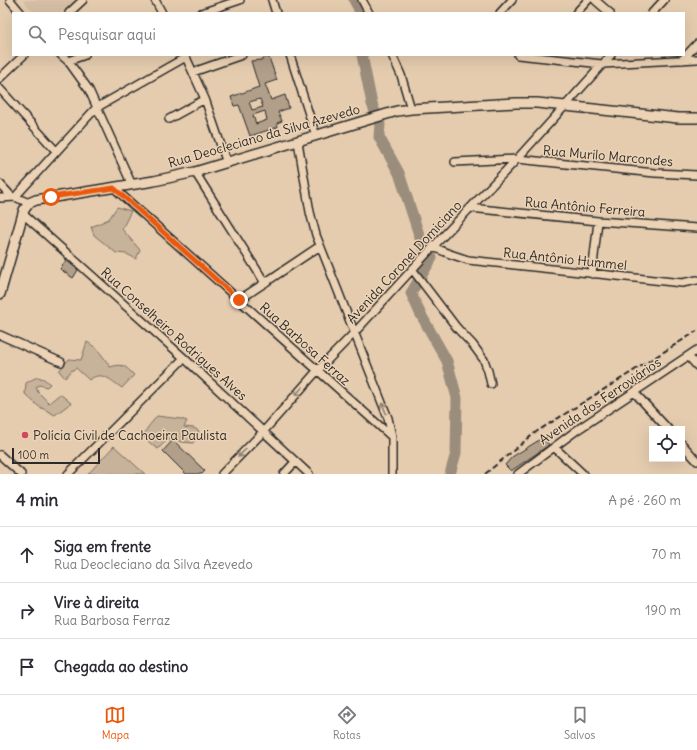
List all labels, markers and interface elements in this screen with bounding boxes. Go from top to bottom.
search box [12,12,685,56]
icon: search [26,23,48,45]
text: Pesquisar aqui [58,25,156,44]
street label: Rua Deocleciano da Silva Azevedo [166,100,362,172]
street label: Rua Murilo Marcondes [542,142,674,170]
route start [42,188,60,206]
street label: Rua Antônio Ferreira [524,193,646,221]
street label: Avenida Coronel Domiciano [343,197,465,327]
street label: Rua Antônio Hummel [502,244,628,274]
street label: Rua Conselheiro Rodrigues Alves [97,264,251,404]
route end [230,291,248,309]
street label: Rua Barbosa Ferraz [256,299,354,389]
street label: Avenida dos Ferroviários [536,354,664,448]
one-way arrow [295,385,304,396]
one-way arrow [380,403,388,415]
map controls [649,426,685,462]
button: locate [649,426,685,462]
place label: Polícia Civil de Cachoeira Paulista [33,427,227,444]
marker: Polícia Civil de Cachoeira Paulista [20,430,30,440]
scale bar [12,446,100,465]
text: 100 m [18,448,49,462]
one-way arrow [238,448,247,458]
text: 4 min [16,489,58,511]
text: A pé · 260 m [608,492,681,509]
text: Siga em frente [54,537,151,556]
icon: ahead [16,544,38,566]
text: 70 m [652,546,681,563]
text: Rua Deocleciano da Silva Azevedo [54,556,253,573]
text: Vire à direita [54,593,139,612]
icon: right [16,600,38,622]
text: 190 m [645,602,681,619]
text: Rua Barbosa Ferraz [54,612,170,629]
icon: arrive [16,656,38,678]
text: Chegada ao destino [54,657,188,676]
tab: Mapa [102,704,129,742]
tab: Rotas [333,704,361,742]
tab: Salvos [564,704,595,742]

